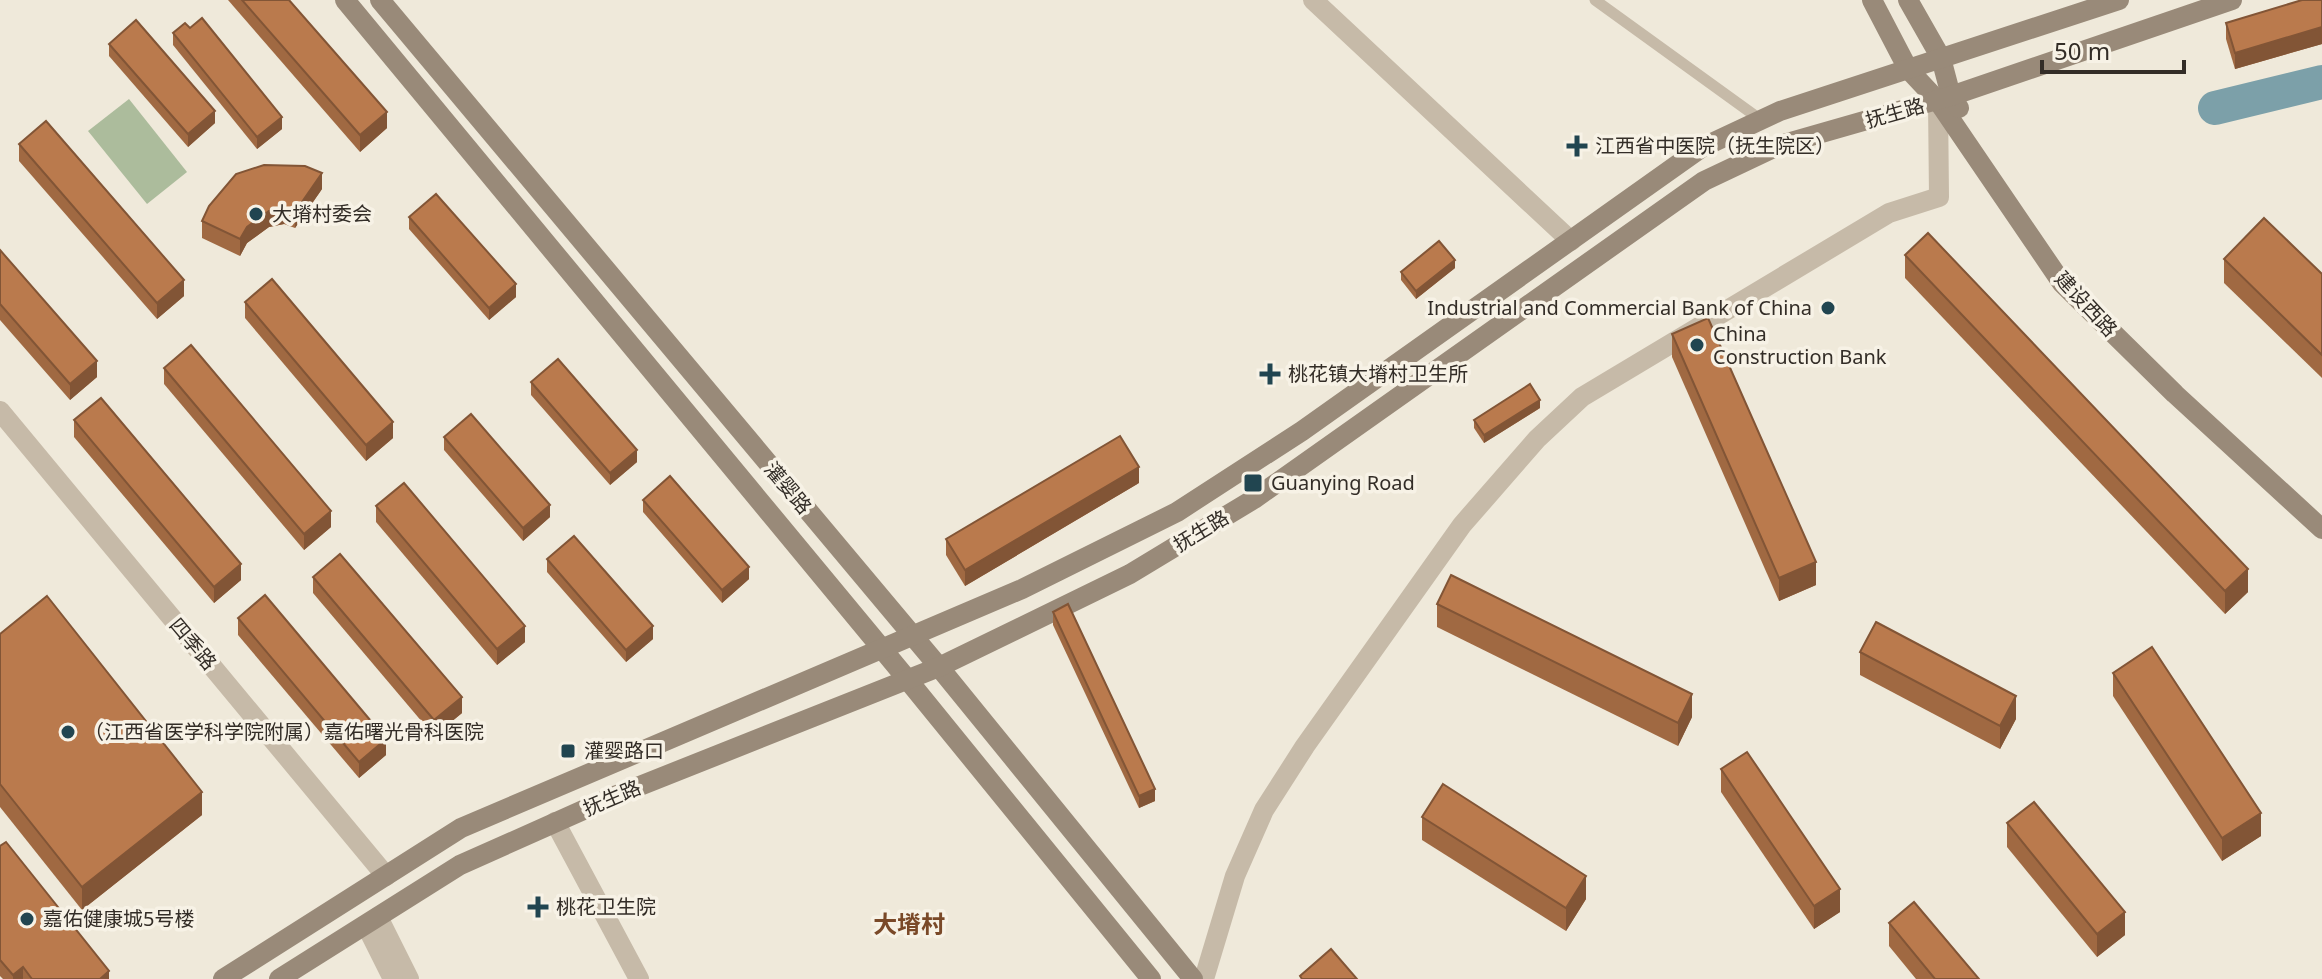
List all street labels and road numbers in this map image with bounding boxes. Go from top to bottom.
street label: 抚生路 [1862,91,1927,134]
street label: 建设西路 [2049,265,2124,342]
street label: 灌婴路 [759,456,818,519]
street label: 抚生路 [1168,504,1233,558]
street label: 四季路 [164,612,223,675]
street label: 抚生路 [579,773,645,822]

